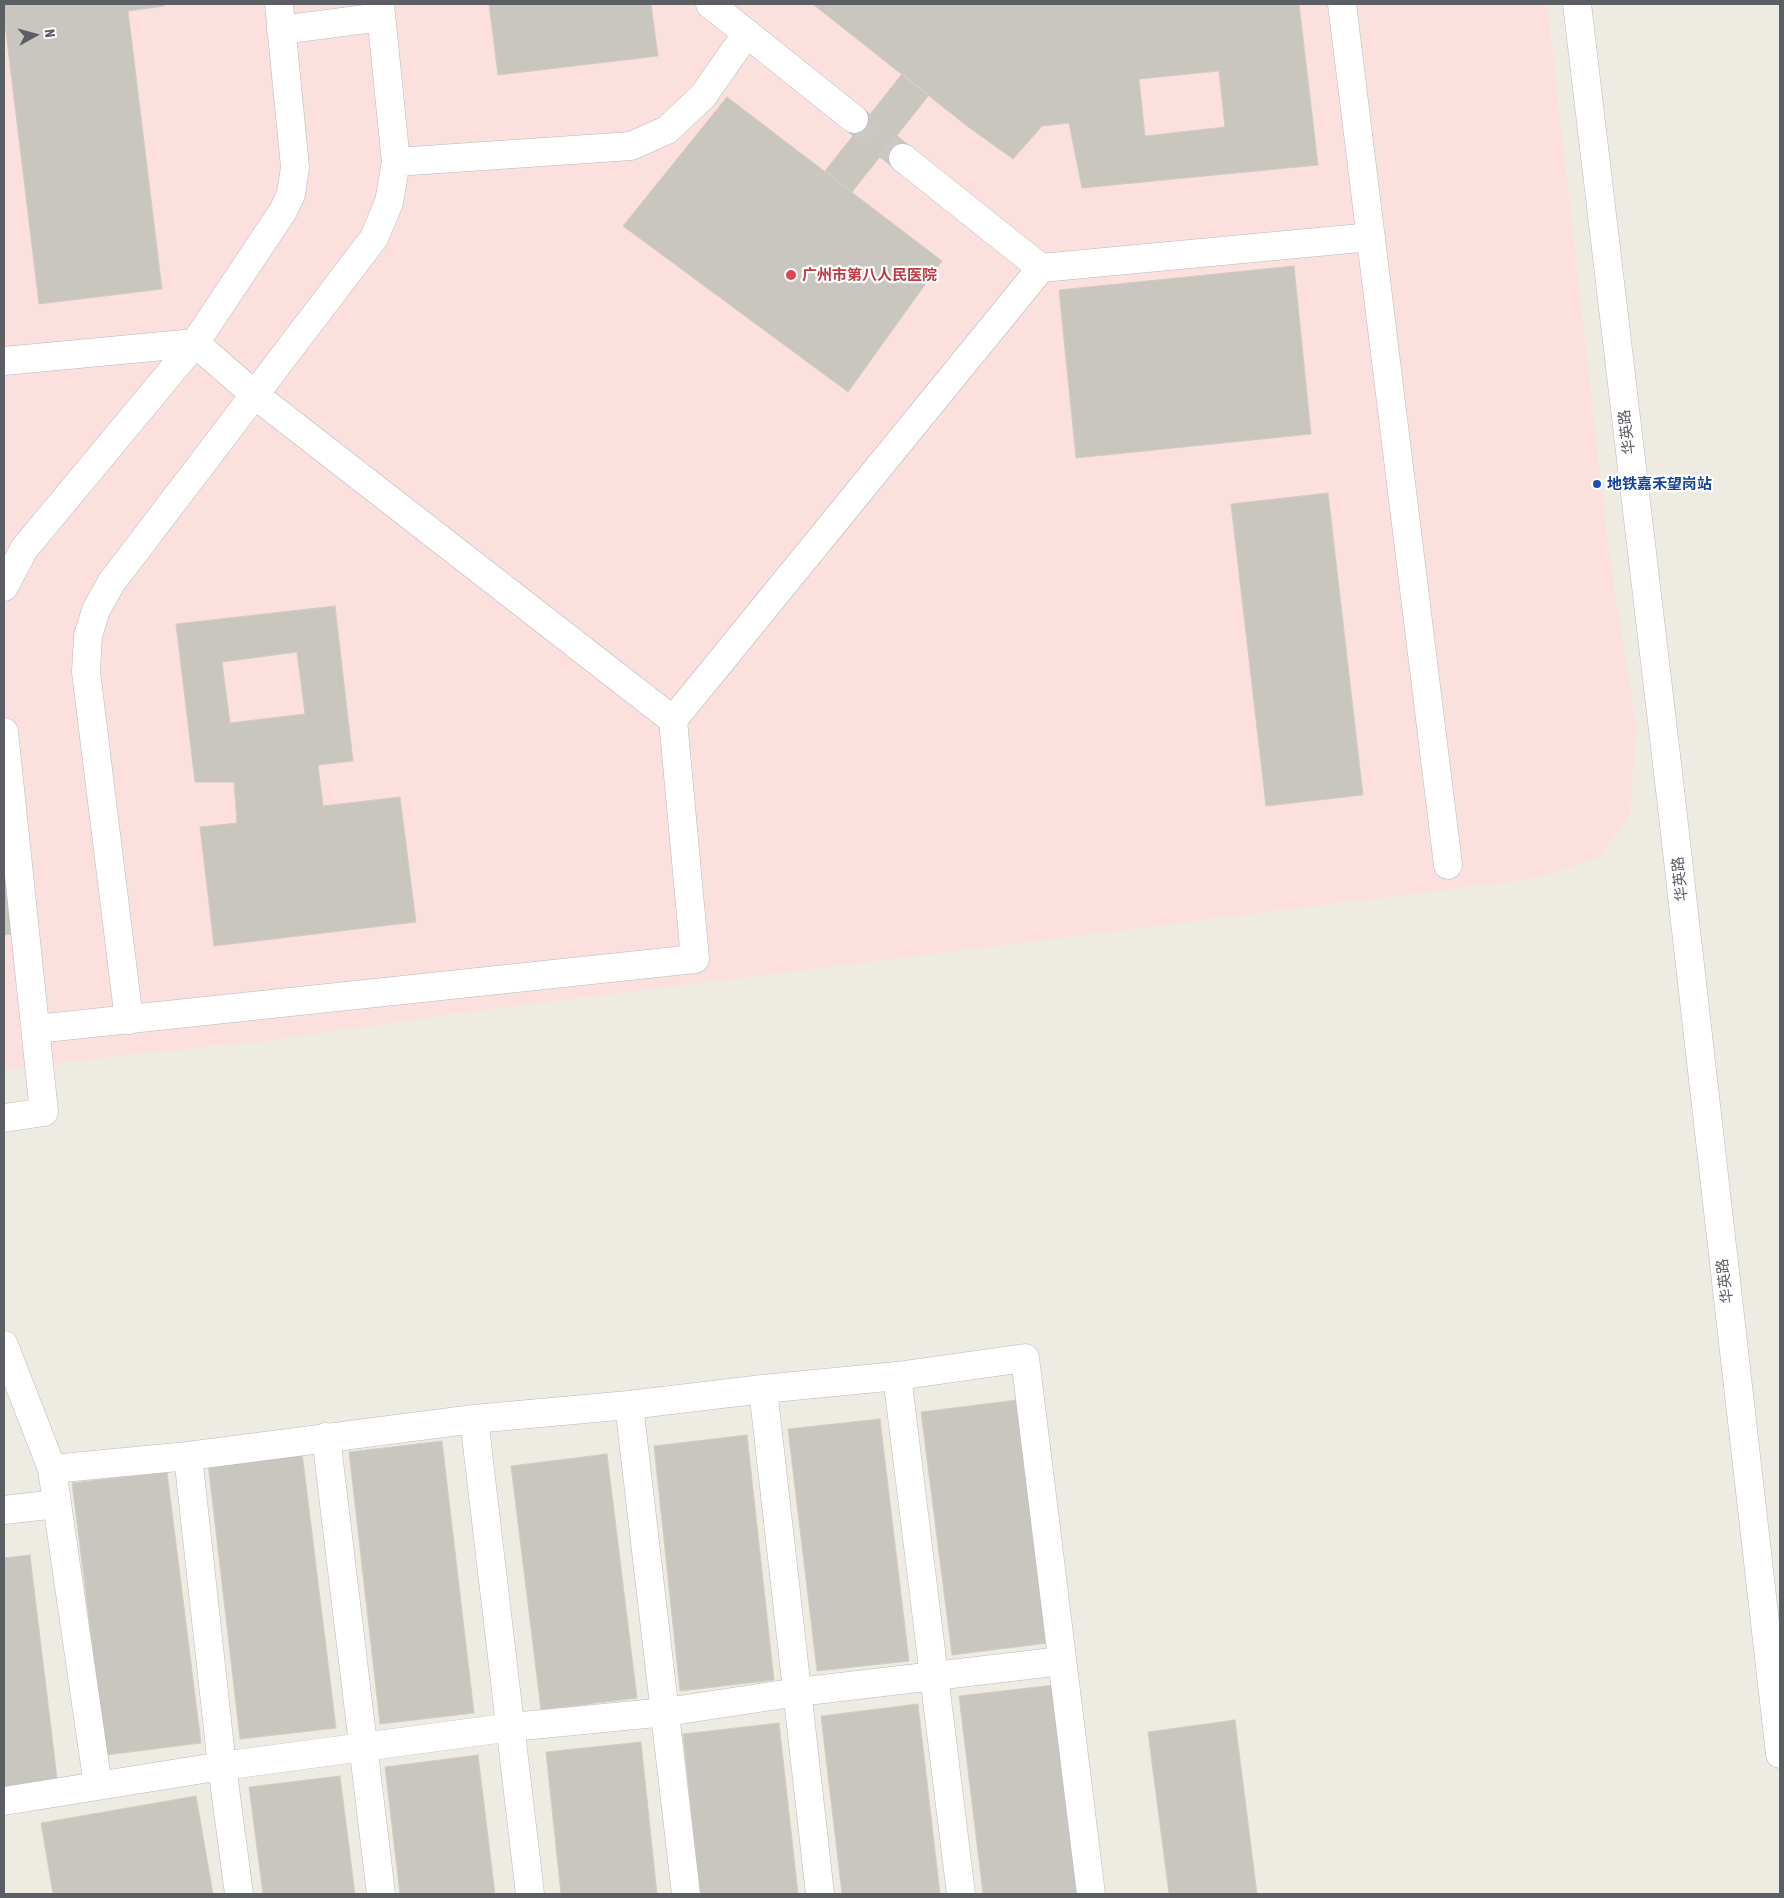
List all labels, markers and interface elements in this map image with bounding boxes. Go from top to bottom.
north arrow [10,10,60,60]
text: N [41,28,58,38]
place label: 广州市第八人民医院 [802,266,937,284]
marker: 广州市第八人民医院 [784,268,798,282]
street label: 华英路 [1615,409,1639,455]
place label: 地铁嘉禾望岗站 [1607,475,1712,493]
marker: 地铁嘉禾望岗站 [1591,478,1603,490]
street label: 华英路 [1669,856,1691,902]
street label: 华英路 [1713,1258,1737,1304]

